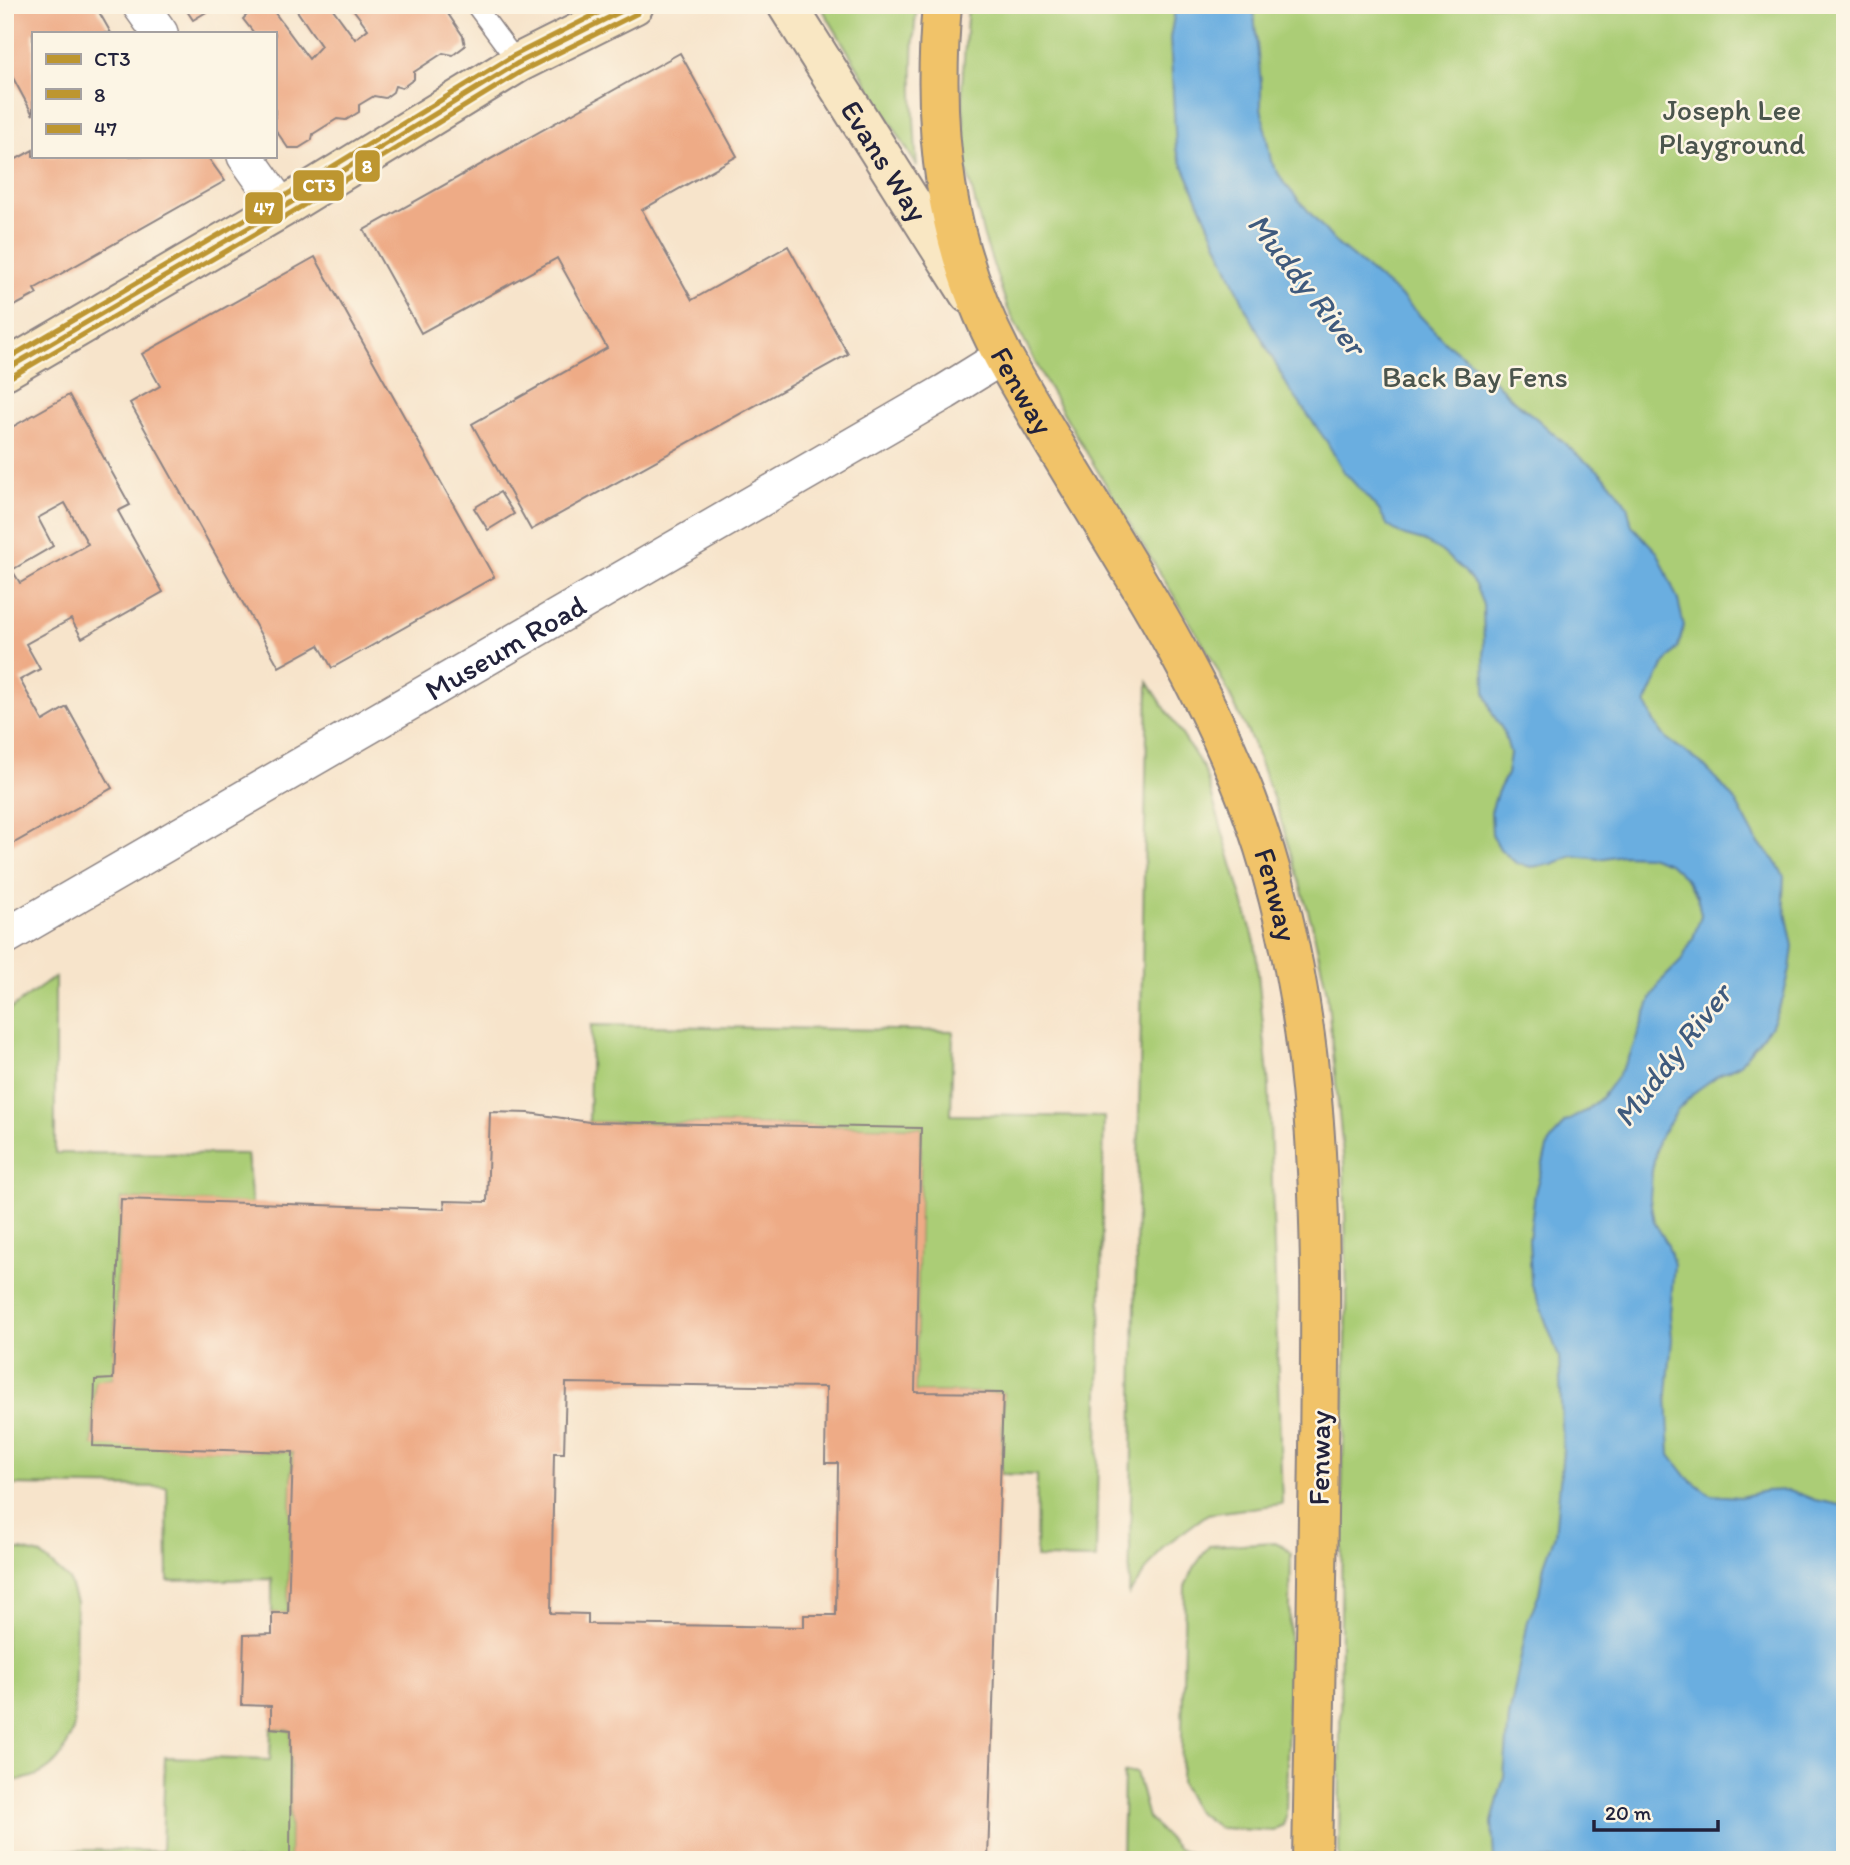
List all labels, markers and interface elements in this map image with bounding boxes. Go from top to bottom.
legend [32,32,276,158]
text: CT3 [94,46,131,71]
text: 8 [94,82,106,107]
park label: Joseph Lee Playground [1659,91,1805,162]
street label: Evans Way [833,93,937,228]
text: 47 [94,116,117,141]
line badge: 8 [354,149,381,183]
text: 8 [362,155,373,178]
line badge: CT3 [292,169,345,202]
text: CT3 [302,174,336,197]
line badge: 47 [244,191,284,225]
text: 47 [254,197,275,220]
water label: Muddy River [1240,205,1376,365]
street label: Fenway [983,340,1063,441]
park label: Back Bay Fens [1382,358,1568,395]
street label: Museum Road [418,586,592,708]
street label: Fenway [1247,843,1307,945]
water label: Muddy River [1605,974,1741,1134]
street label: Fenway [1300,1410,1338,1506]
scale bar [1594,1788,1719,1832]
text: 20 m [1605,1800,1652,1825]

